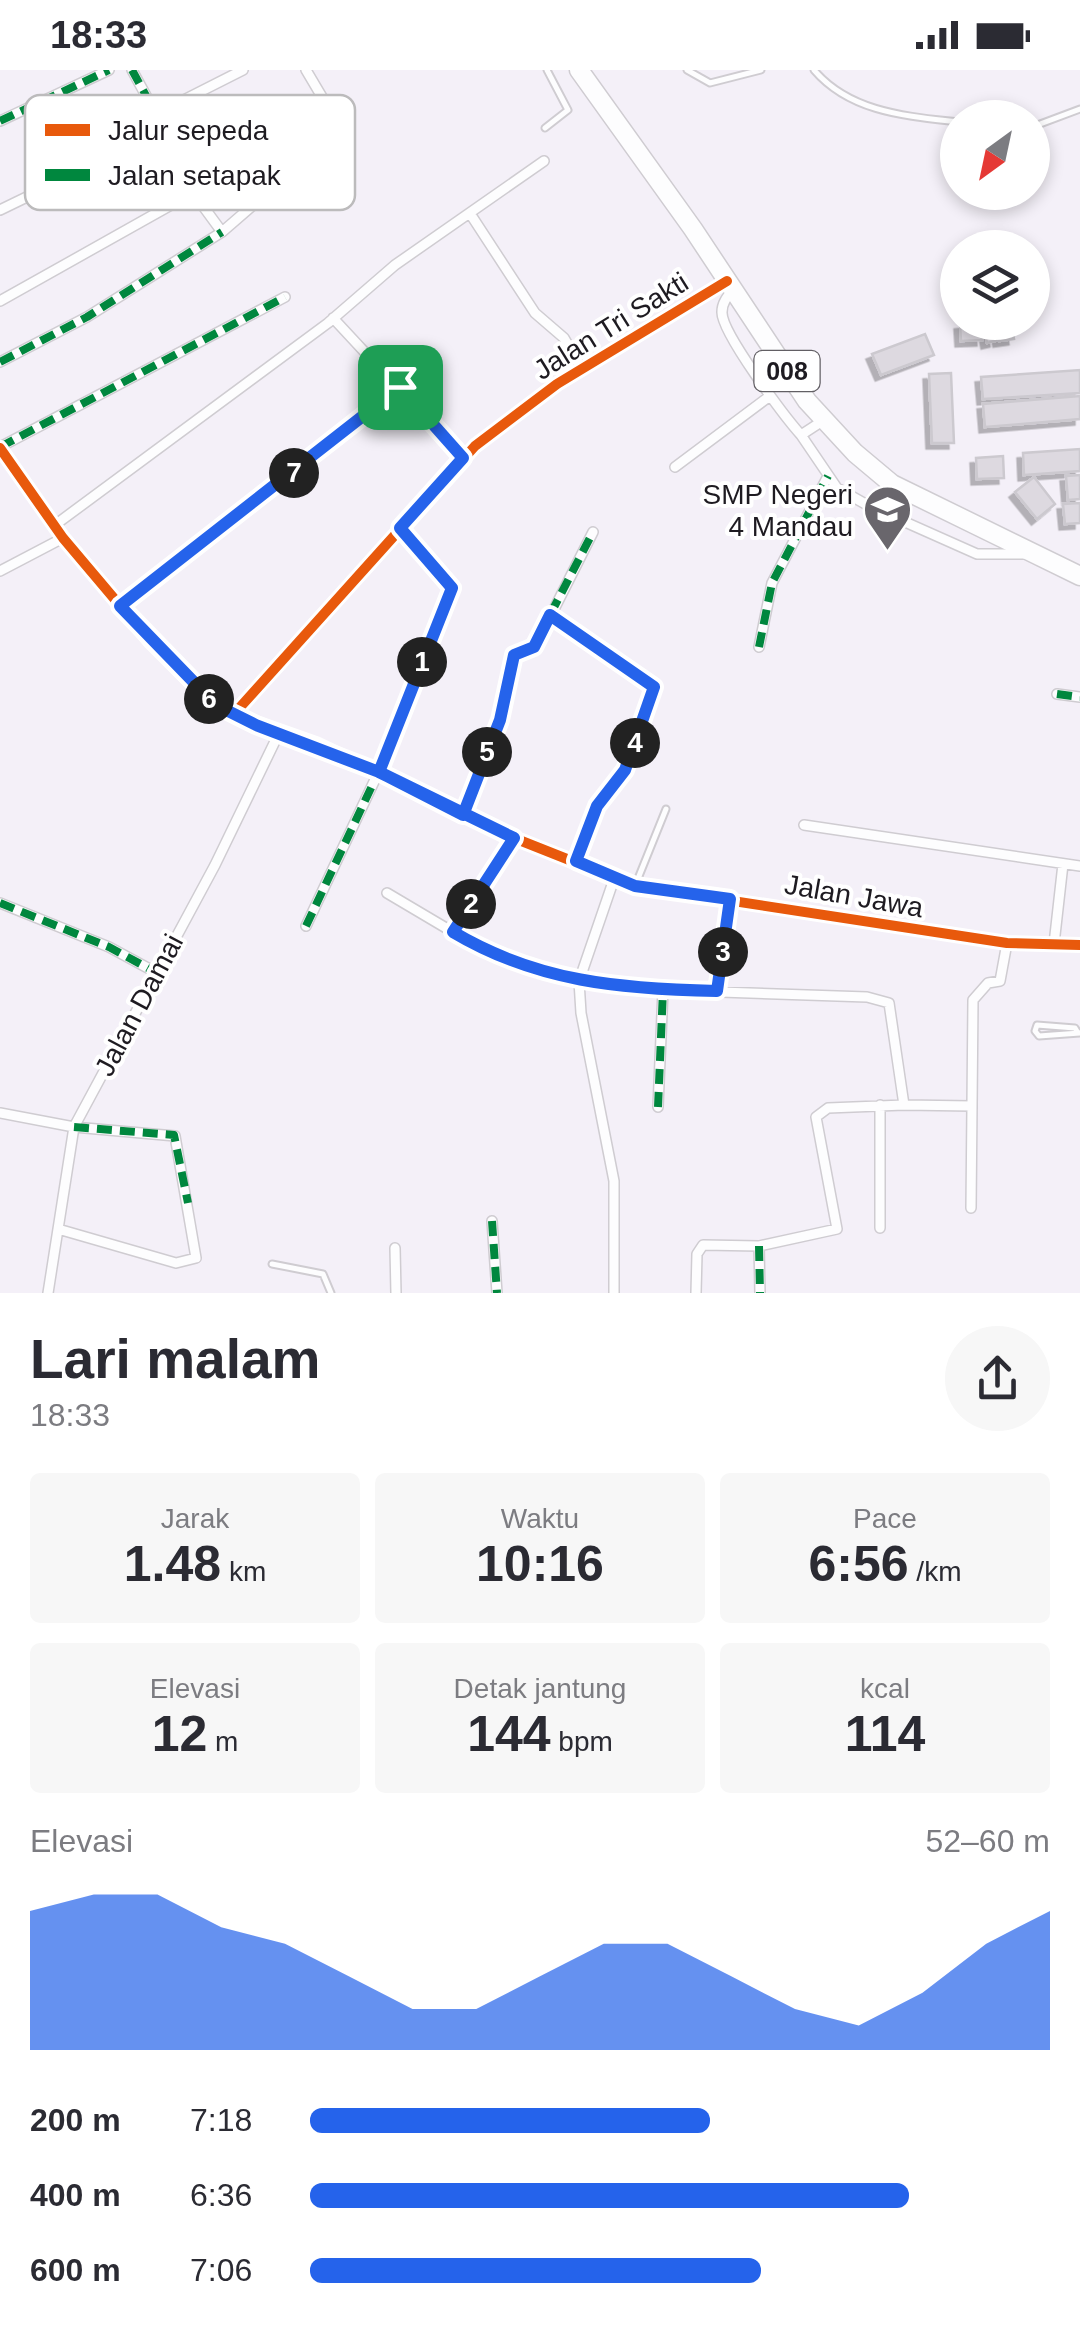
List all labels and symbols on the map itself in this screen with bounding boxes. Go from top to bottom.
legend [25,95,355,210]
north arrow [940,100,1050,210]
text: Jalur sepeda [108,115,269,146]
text: Jalan setapak [108,160,282,191]
street label: Jalan Tri Sakti [528,266,694,386]
pin [358,345,443,430]
road number: 008 [754,351,820,391]
pin: 7 [269,448,319,498]
place label: SMP Negeri 4 Mandau [703,479,853,542]
school or university icon: SMP Negeri 4 Mandau [862,484,914,552]
pin: 1 [397,637,447,687]
pin: 6 [184,674,234,724]
pin: 4 [610,718,660,768]
pin: 5 [462,727,512,777]
street label: Jalan Jawa [782,869,926,924]
pin: 2 [446,879,496,929]
pin: 3 [698,927,748,977]
street label: Jalan Damai [89,929,189,1081]

